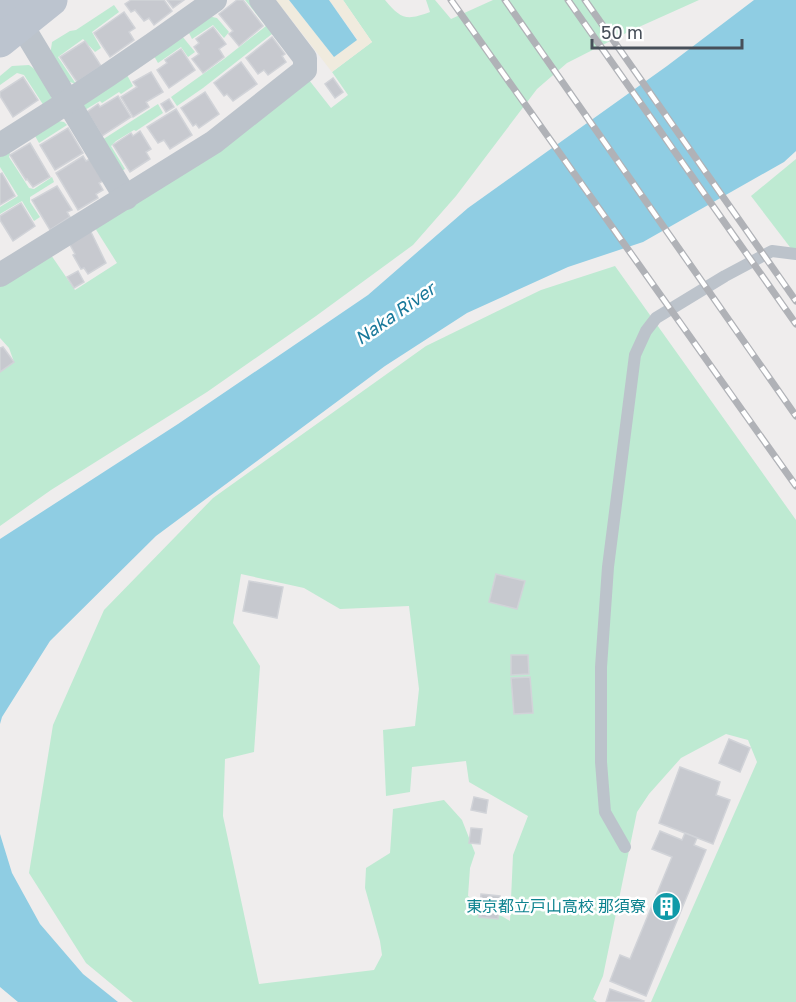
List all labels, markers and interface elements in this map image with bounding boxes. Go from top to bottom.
scale bar [592,12,742,50]
text: 50 m [601,21,643,43]
water label: Naka River [350,276,441,349]
building icon: 東京都立戸山高校 那須寮 [651,890,683,922]
place label: 東京都立戸山高校 那須寮 [466,896,646,916]

